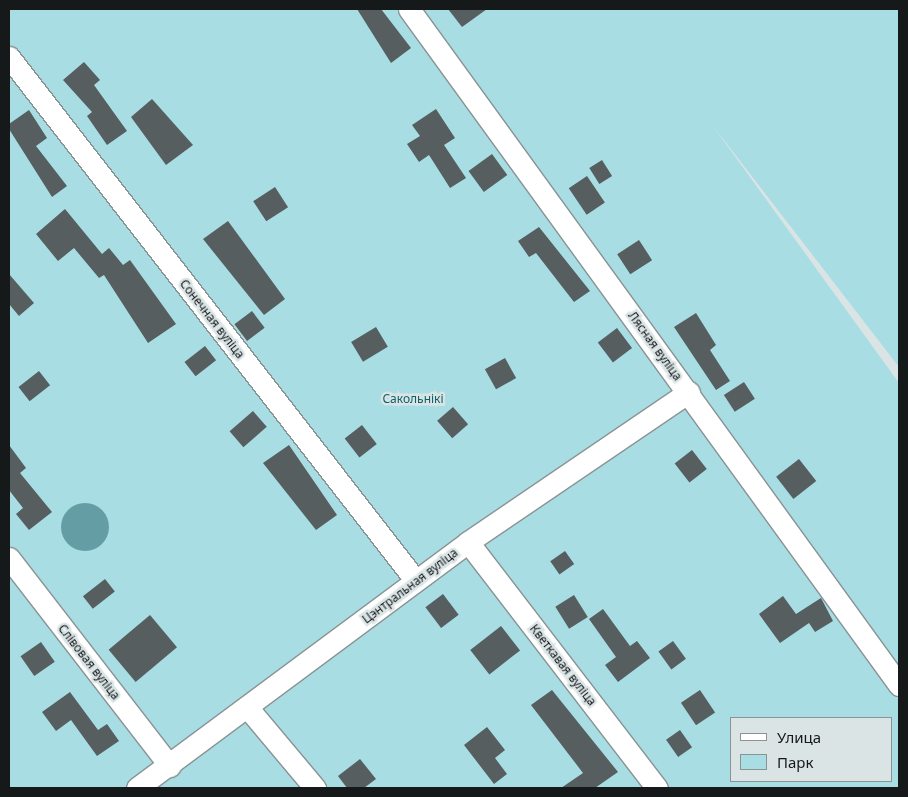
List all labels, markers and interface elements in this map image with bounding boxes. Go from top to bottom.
street label: Сонечная вуліца [177,277,247,361]
street label: Лясная вуліца [625,309,685,383]
park label: Сакольнікі [382,392,444,406]
street label: Цэнтральная вуліца [359,545,461,627]
street label: Слівовая вуліца [55,622,123,702]
street label: Кветкавая вуліца [527,622,599,708]
legend [730,717,893,782]
text: Улица [777,727,821,747]
text: Парк [777,752,813,772]

